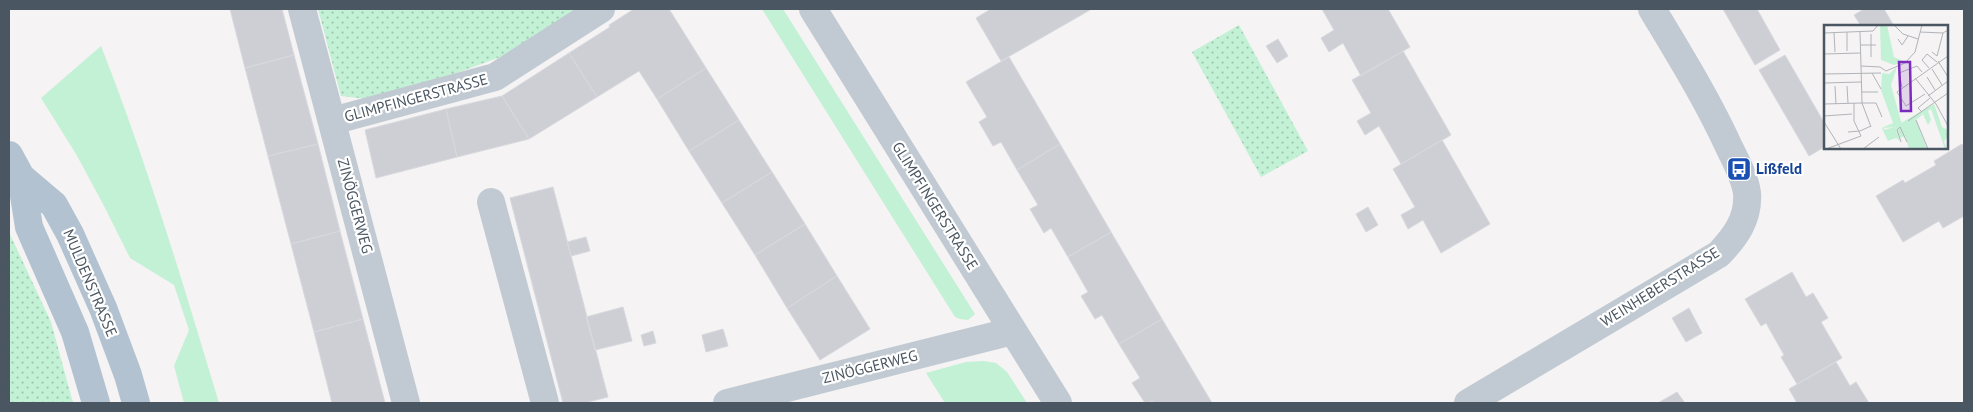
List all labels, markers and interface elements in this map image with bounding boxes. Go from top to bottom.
inset map [1824,25,1948,149]
street label: GLIMPFINGERSTRASSE [342,69,490,126]
street label: GLIMPFINGERSTRASSE [888,138,983,273]
street label: ZINÖGGERWEG [334,156,377,255]
bus stop icon: Lißfeld [1726,156,1752,182]
place label: Lißfeld [1756,159,1802,178]
street label: MULDENSTRASSE [59,226,122,339]
street label: WEINHEBERSTRASSE [1597,242,1723,331]
street label: ZINÖGGERWEG [820,346,919,387]

